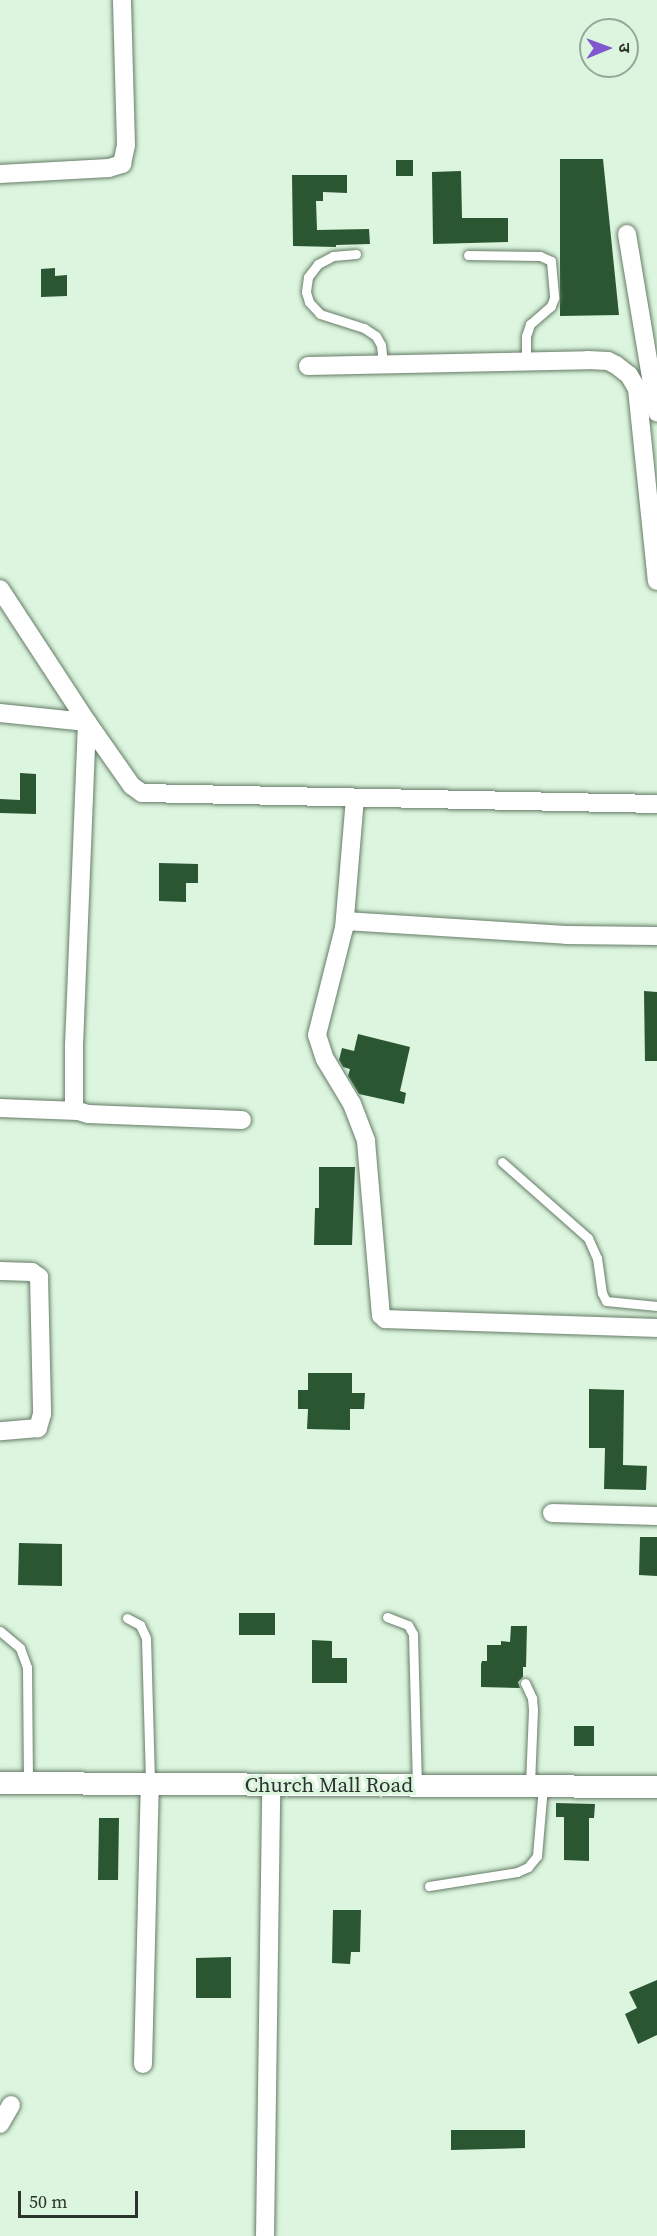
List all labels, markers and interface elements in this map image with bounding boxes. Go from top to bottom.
north arrow [579,18,639,78]
text: उ [614,43,636,53]
street label: Church Mall Road [245,1772,413,1798]
scale bar [21,2179,141,2217]
text: 50 m [29,2189,67,2214]

